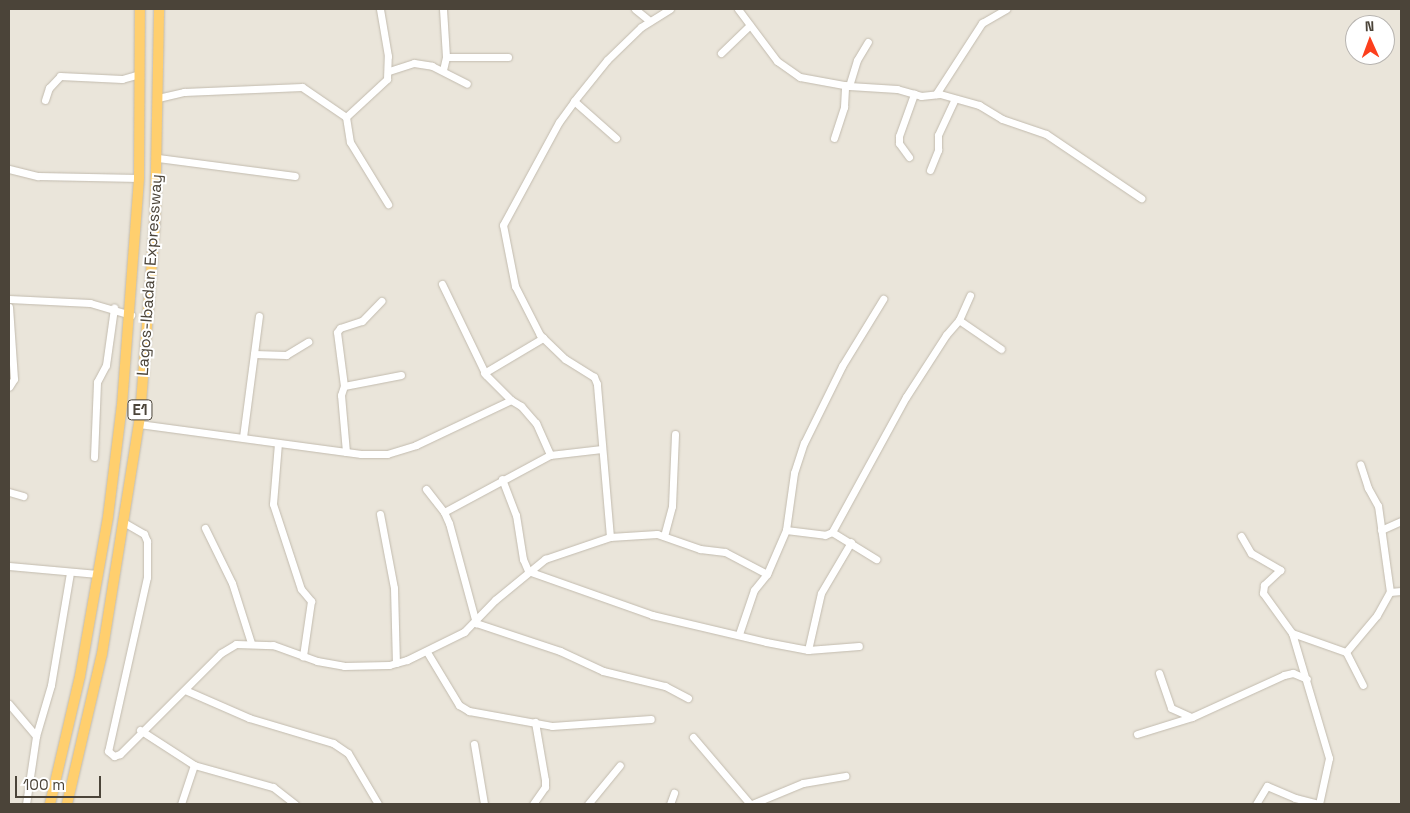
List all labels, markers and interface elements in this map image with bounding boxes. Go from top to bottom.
north arrow [1345,15,1395,65]
text: N [1364,17,1375,35]
street label: Lagos-Ibadan Expressway [133,173,167,377]
road number: E1 [126,398,154,422]
scale bar [18,766,104,798]
text: 100 m [23,775,65,794]

